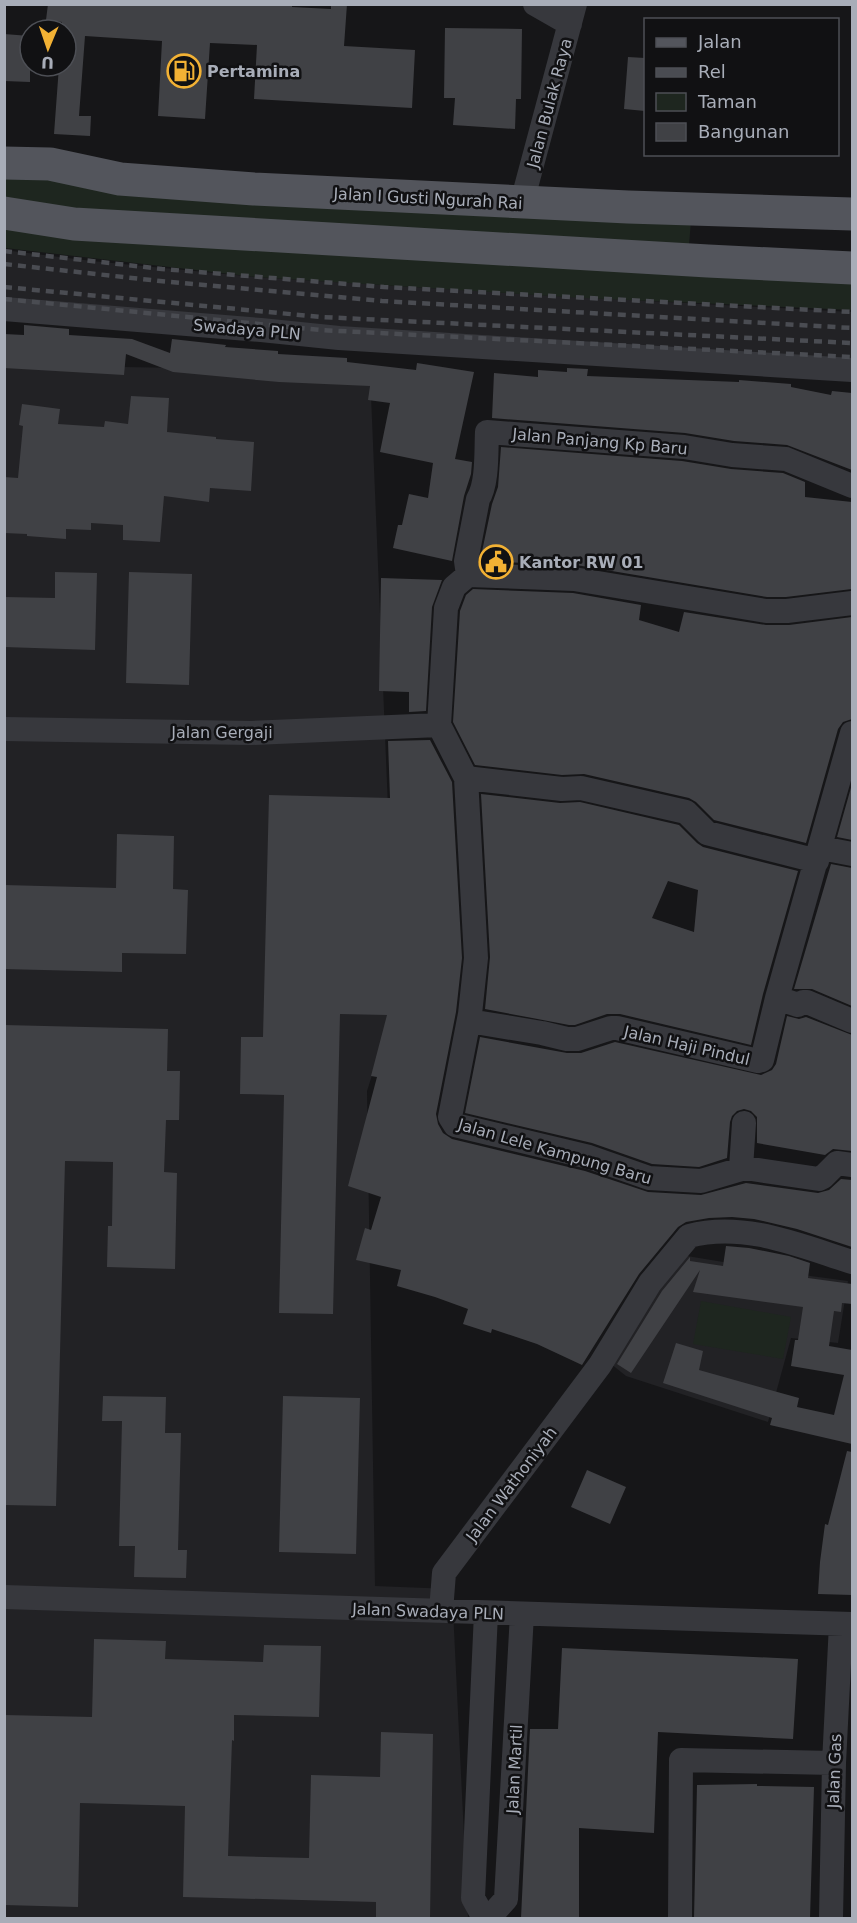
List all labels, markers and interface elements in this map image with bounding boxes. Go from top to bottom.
north arrow [18,18,78,78]
legend [644,18,839,156]
text: Jalan [697,31,742,52]
street label: Jalan Bulak Raya [523,36,576,171]
text: U [41,53,54,72]
fuel station icon: Pertamina [166,53,202,89]
text: Rel [698,61,726,82]
place label: Pertamina [207,62,300,81]
text: Taman [697,91,757,112]
text: Bangunan [698,121,789,142]
street label: Jalan I Gusti Ngurah Rai [332,184,523,213]
street label: Swadaya PLN [192,315,302,344]
street label: Jalan Panjang Kp Baru [511,424,688,459]
public building icon: Kantor RW 01 [478,544,514,580]
place label: Kantor RW 01 [519,553,644,572]
street label: Jalan Gergaji [170,723,273,742]
street label: Jalan Haji Pindul [621,1022,752,1069]
street label: Jalan Lele Kampung Baru [455,1114,654,1188]
street label: Jalan Wathoniyah [461,1423,561,1546]
street label: Jalan Swadaya PLN [351,1599,504,1624]
street label: Jalan Martil [503,1724,526,1815]
street label: Jalan Gas [824,1733,845,1810]

